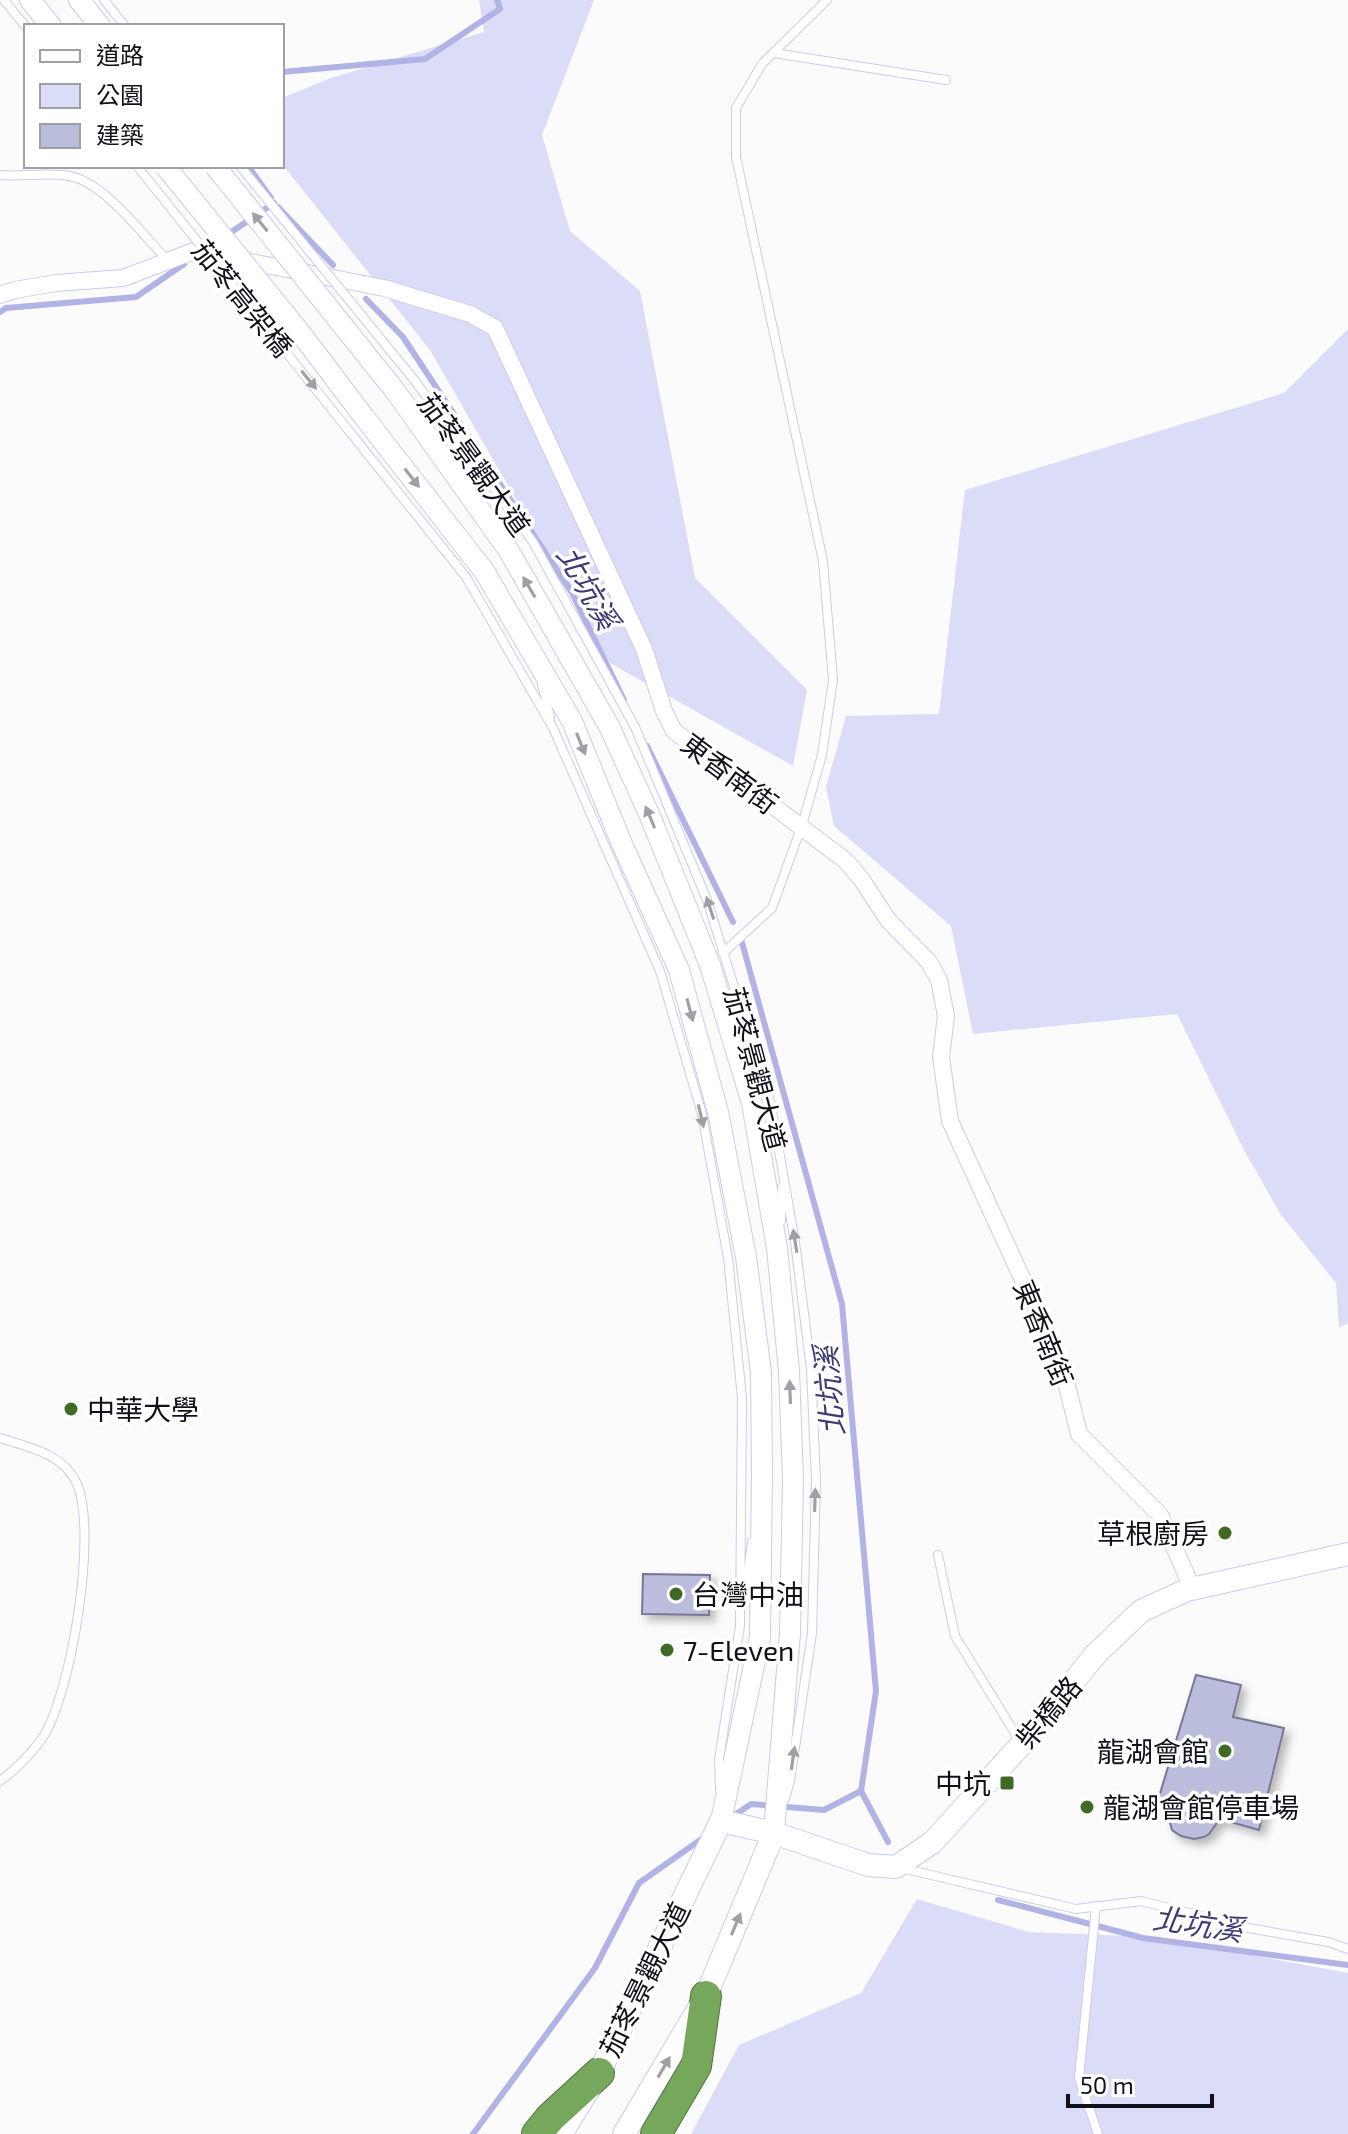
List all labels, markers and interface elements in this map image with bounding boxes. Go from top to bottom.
legend [24,24,284,168]
text: 道路 [96,40,144,69]
text: 公園 [96,80,144,109]
text: 建築 [96,120,144,149]
one-way arrow [252,212,269,232]
street label: 茄苳高架橋 [186,233,300,363]
one-way arrow [300,370,316,390]
street label: 茄苳景觀大道 [412,386,538,542]
one-way arrow [403,468,419,488]
water label: 北坑溪 [551,539,629,638]
one-way arrow [522,576,536,598]
street label: 東香南街 [675,726,785,820]
one-way arrow [575,732,588,756]
one-way arrow [644,805,657,829]
one-way arrow [703,896,715,920]
street label: 茄苳景觀大道 [718,983,794,1155]
one-way arrow [685,997,697,1022]
one-way arrow [696,1104,708,1129]
one-way arrow [788,1228,801,1253]
street label: 東香南街 [1007,1275,1081,1391]
water label: 北坑溪 [806,1341,850,1437]
one-way arrow [783,1379,796,1404]
place label: 中華大學 [87,1392,199,1426]
marker: 中華大學 [62,1400,80,1418]
one-way arrow [809,1487,822,1512]
place label: 草根廚房 [1097,1516,1209,1550]
marker: 草根廚房 [1216,1524,1234,1542]
place label: 台灣中油 [692,1577,804,1611]
marker: 台灣中油 [667,1585,685,1603]
place label: 7-Eleven [683,1633,794,1667]
marker: 7-Eleven [658,1641,676,1659]
street label: 柴橋路 [1008,1669,1088,1755]
place label: 龍湖會館 [1097,1734,1209,1768]
marker: 龍湖會館 [1216,1742,1234,1760]
one-way arrow [787,1745,800,1770]
place label: 中坑 [935,1766,991,1800]
marker: 中坑 [998,1774,1016,1792]
place label: 龍湖會館停車場 [1103,1790,1299,1824]
marker: 龍湖會館停車場 [1078,1798,1096,1816]
street label: 茄苳景觀大道 [592,1896,696,2062]
water label: 北坑溪 [1151,1899,1249,1948]
one-way arrow [729,1912,742,1936]
one-way arrow [657,2056,671,2078]
scale bar [1068,2058,1212,2108]
text: 50 m [1080,2070,1134,2099]

